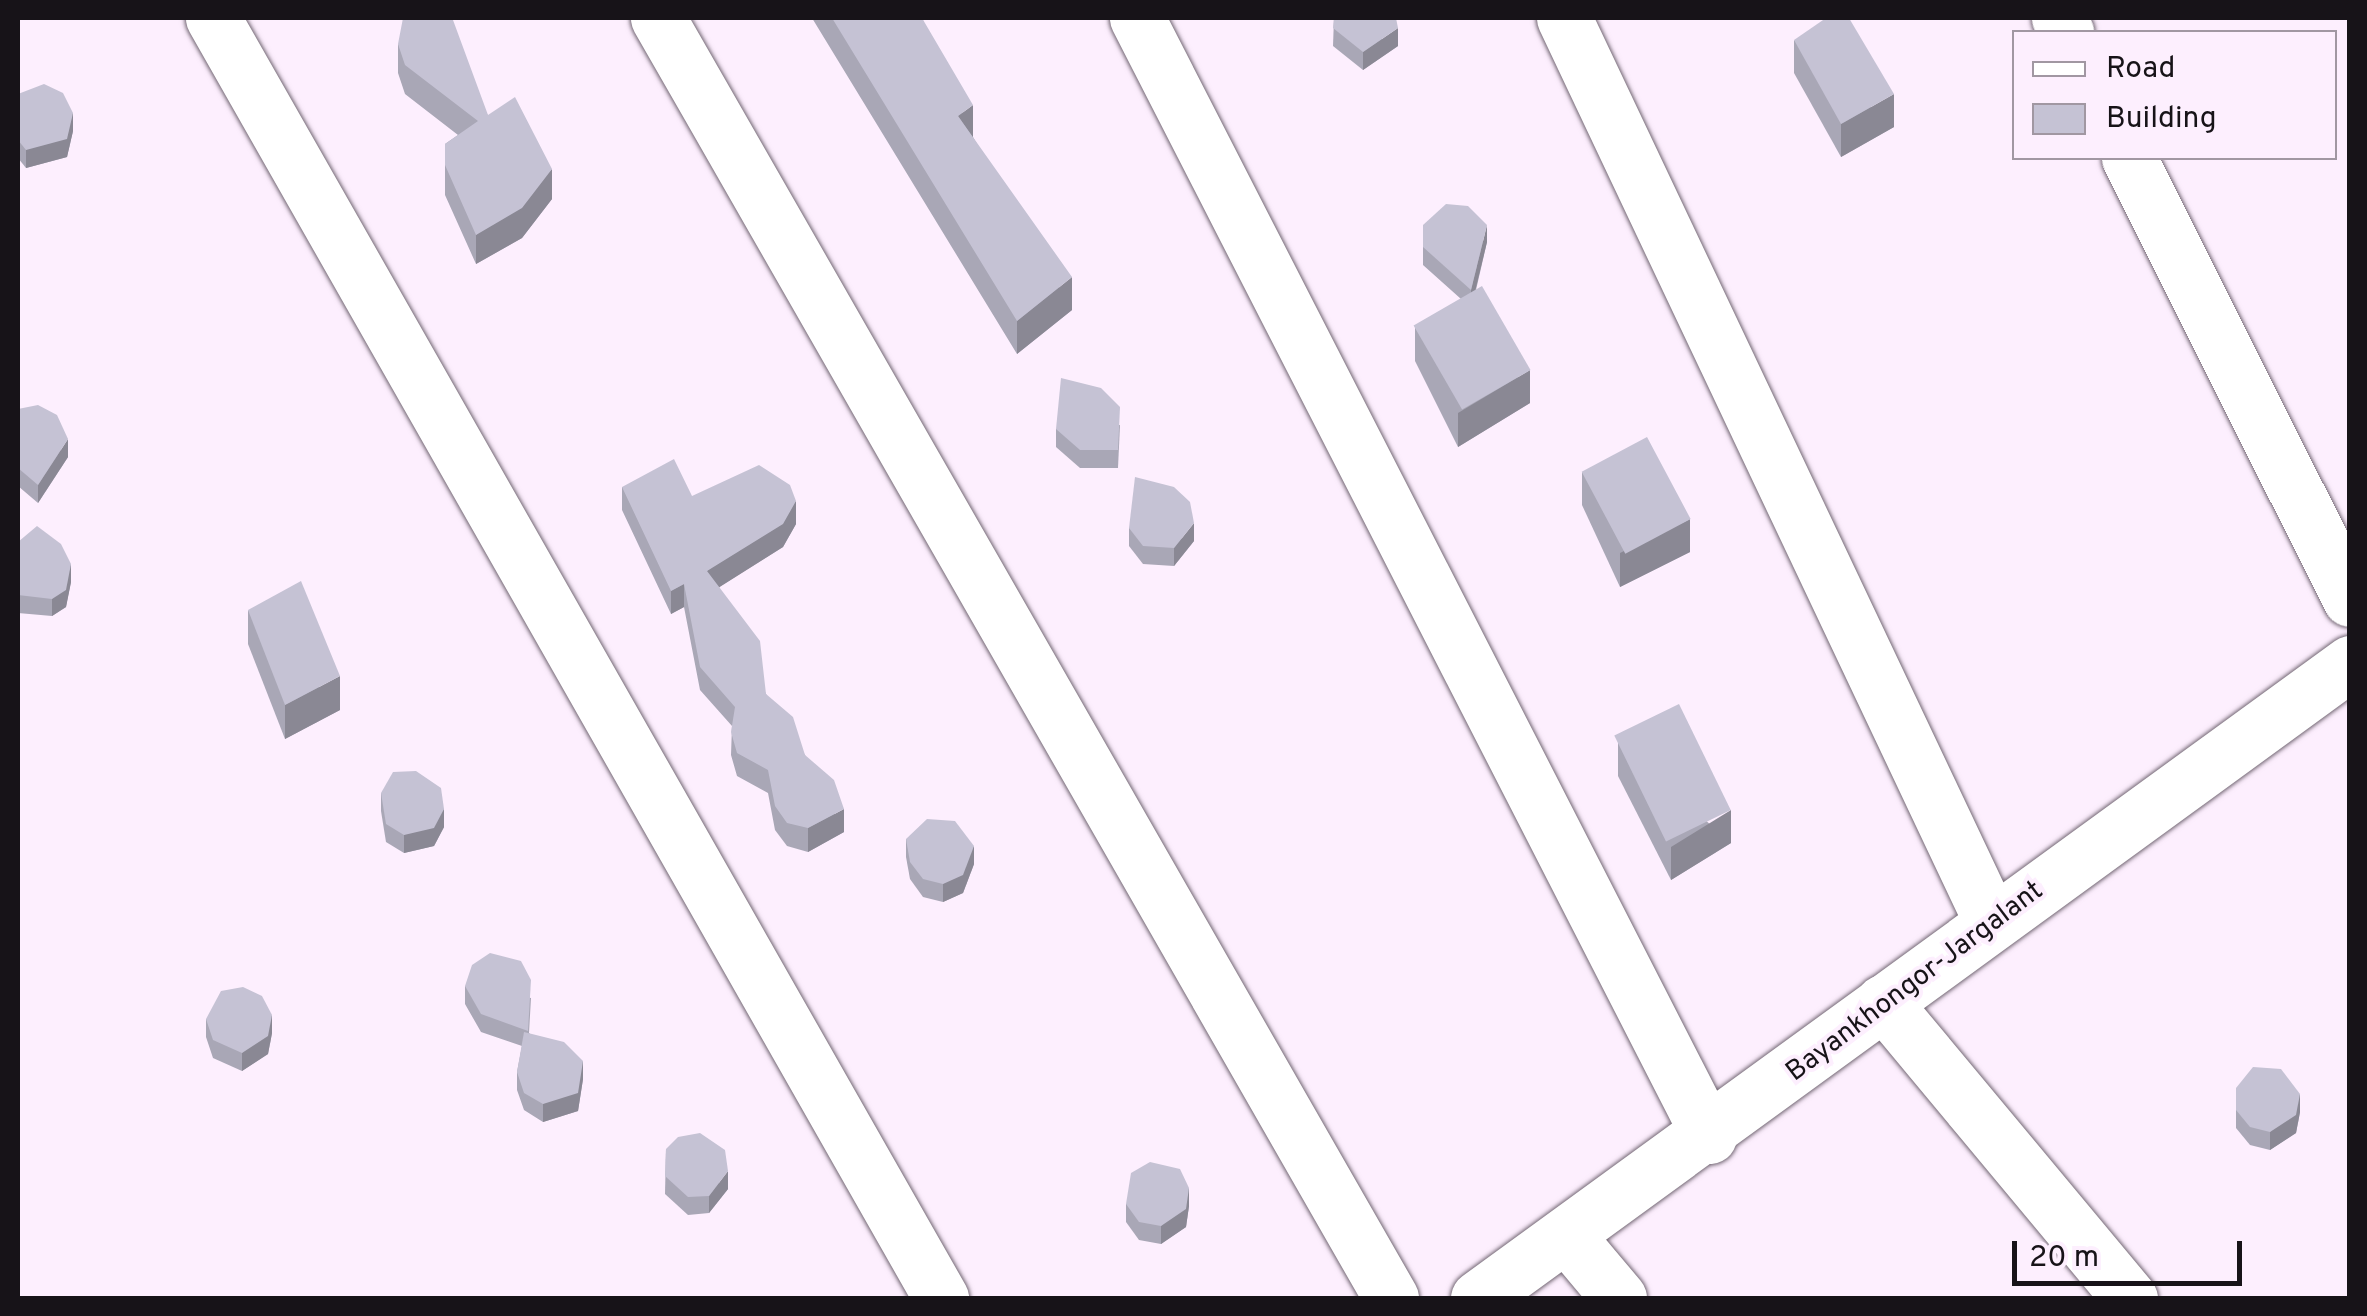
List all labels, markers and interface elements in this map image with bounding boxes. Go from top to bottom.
legend [2012,30,2337,160]
text: Road [2106,51,2175,88]
text: Building [2106,101,2217,138]
street label: Bayankhongor-Jargalant [1780,874,2050,1090]
scale bar [2017,1221,2247,1283]
text: 20 m [2029,1240,2099,1277]

